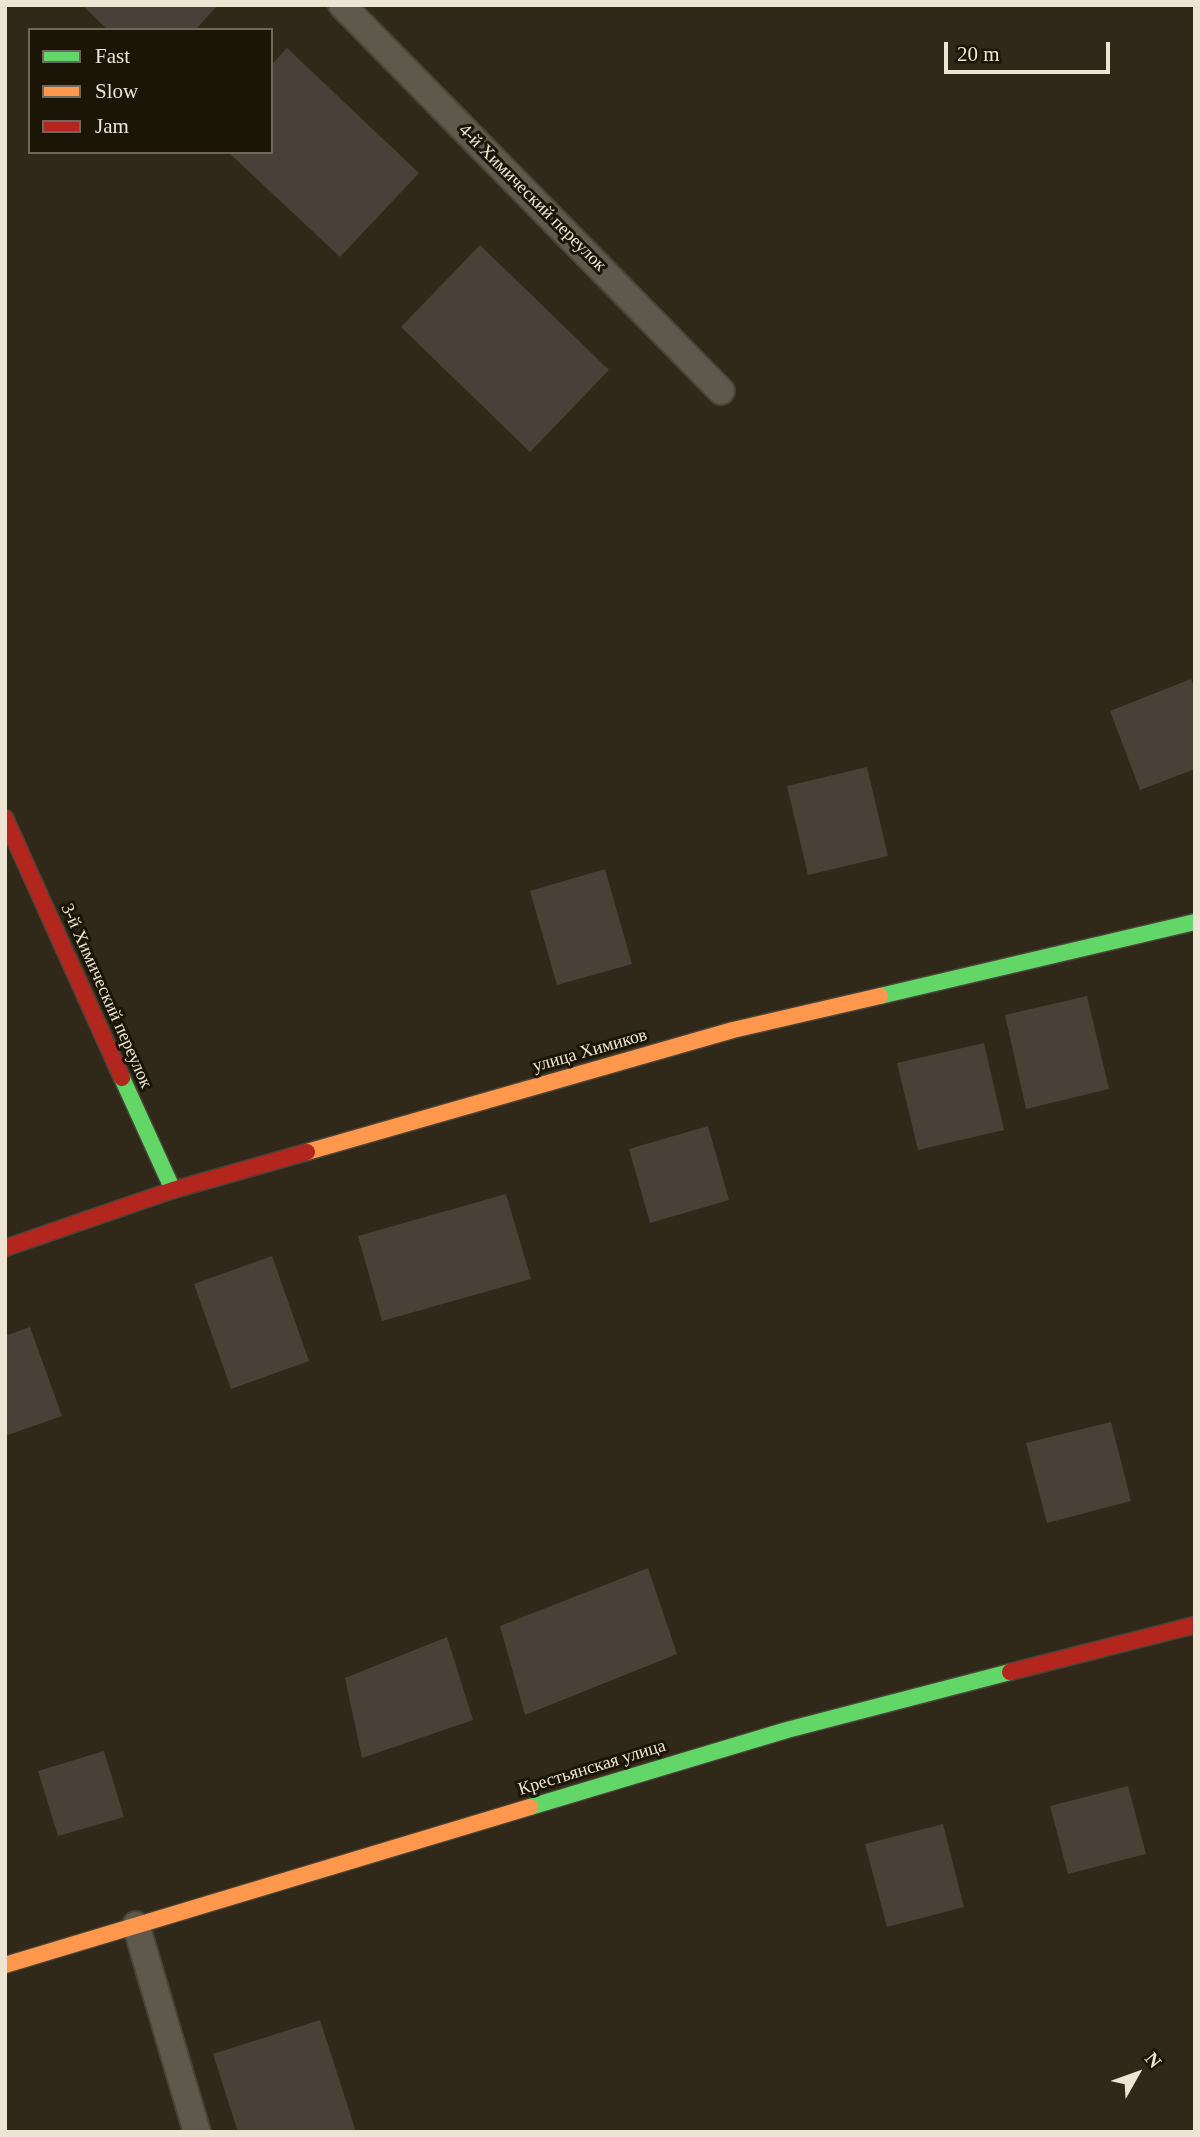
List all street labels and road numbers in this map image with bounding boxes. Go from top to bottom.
street label: 4-й Химический переулок [454,120,610,276]
street label: 3-й Химический переулок [55,900,157,1092]
street label: улица Химиков [530,1024,650,1078]
street label: Крестьянская улица [516,1735,668,1801]

